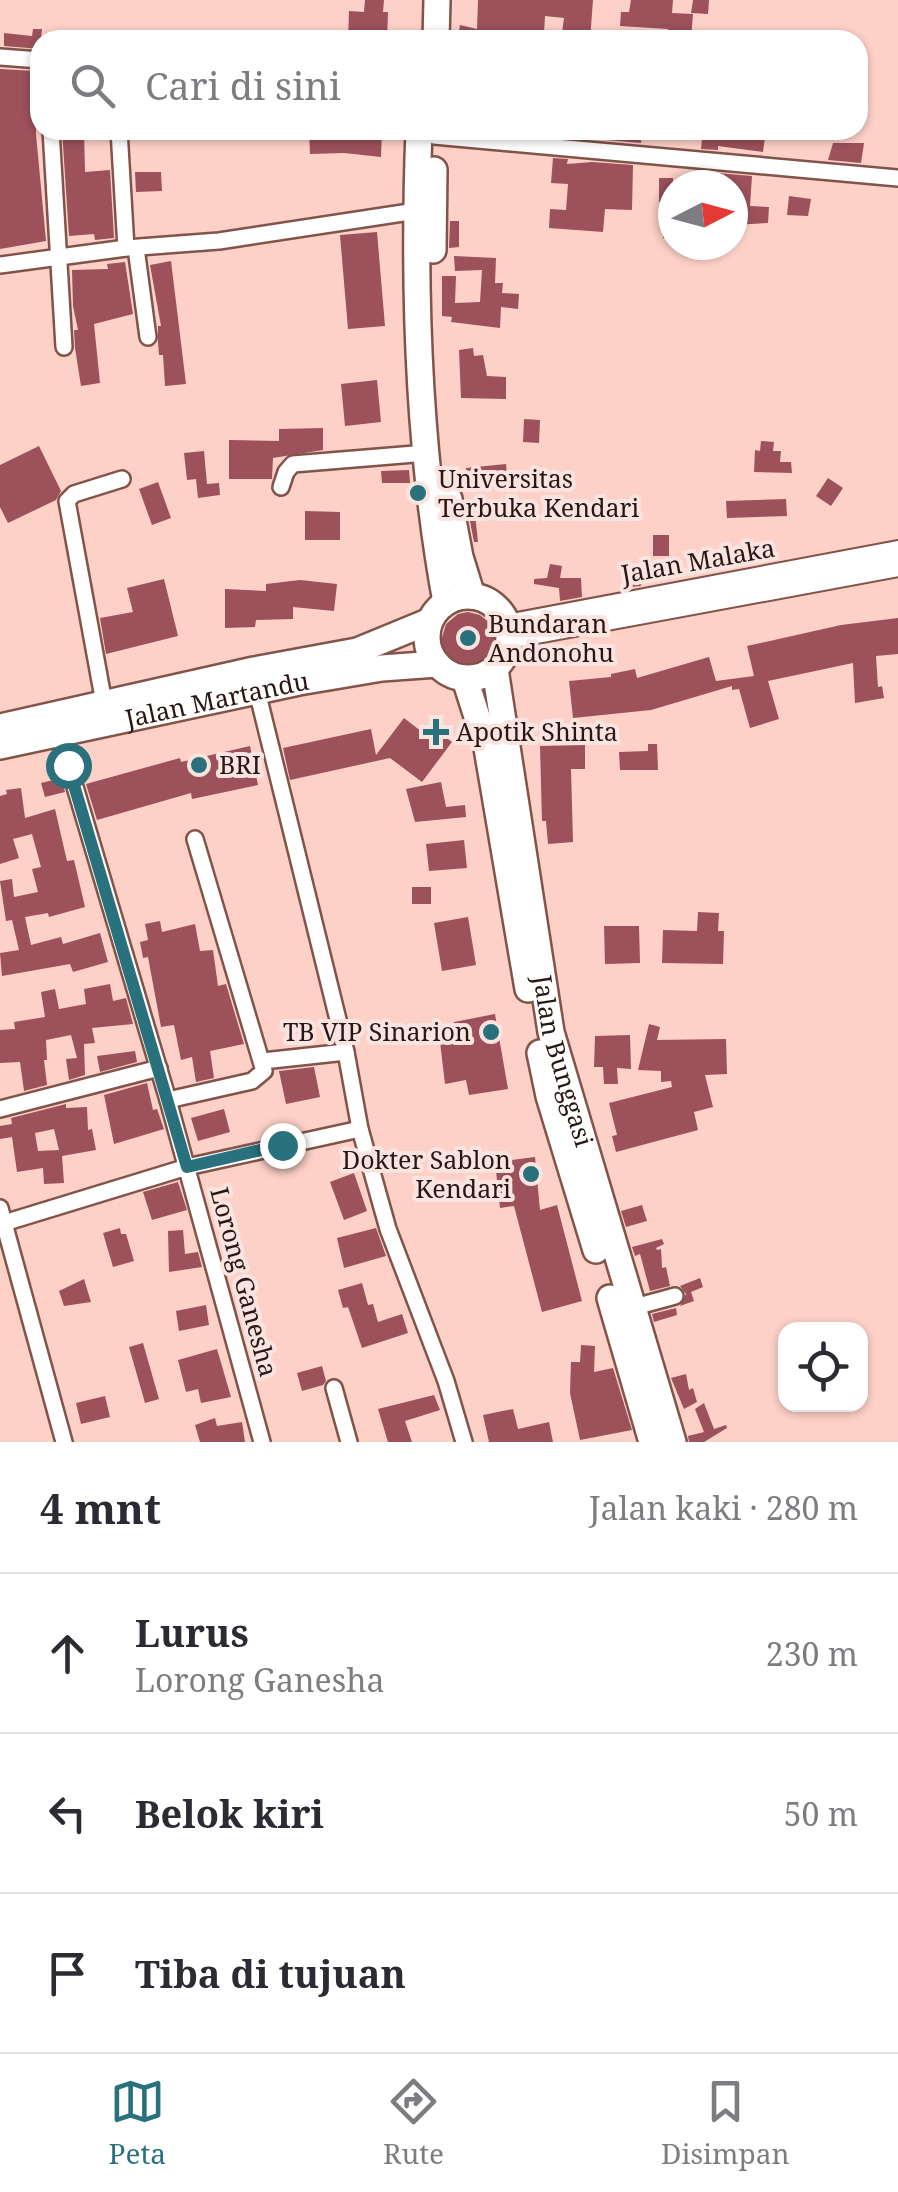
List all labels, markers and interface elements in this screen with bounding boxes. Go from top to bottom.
search box [30,30,868,140]
icon: search [65,58,120,113]
text: Cari di sini [145,59,341,111]
north arrow [658,170,748,260]
place label: Universitas Terbuka Kendari [438,461,639,524]
marker: Universitas Terbuka Kendari [407,482,429,504]
street label: Jalan Malaka [617,530,777,590]
place label: Bundaran Andonohu [488,606,614,669]
marker: Bundaran Andonohu [457,627,479,649]
street label: Jalan Martandu [121,663,311,735]
place label: Apotik Shinta [456,714,618,748]
marker: Apotik Shinta [425,721,447,743]
route start [46,743,92,789]
place label: BRI [219,747,261,781]
marker: BRI [188,754,210,776]
street label: Jalan Bunggasi [526,972,602,1150]
place label: TB VIP Sinarion [283,1014,471,1048]
marker: TB VIP Sinarion [480,1021,502,1043]
route end [260,1123,306,1169]
place label: Dokter Sablon Kendari [342,1142,511,1205]
marker: Dokter Sablon Kendari [520,1163,542,1185]
street label: Lorong Ganesha [203,1183,287,1380]
map controls [778,1322,868,1412]
button: locate [778,1322,868,1412]
text: 4 mnt [40,1479,161,1536]
text: Jalan kaki · 280 m [589,1486,858,1529]
text: Lurus [135,1606,249,1658]
icon: ahead [40,1626,95,1681]
text: 230 m [766,1632,858,1675]
text: Lorong Ganesha [135,1658,385,1701]
icon: left [40,1786,95,1841]
text: Belok kiri [135,1787,324,1839]
text: 50 m [784,1792,858,1835]
icon: arrive [40,1946,95,2001]
text: Tiba di tujuan [135,1947,406,1999]
tab: Peta [109,2074,166,2172]
tab: Rute [383,2074,444,2172]
tab: Disimpan [661,2074,789,2172]

